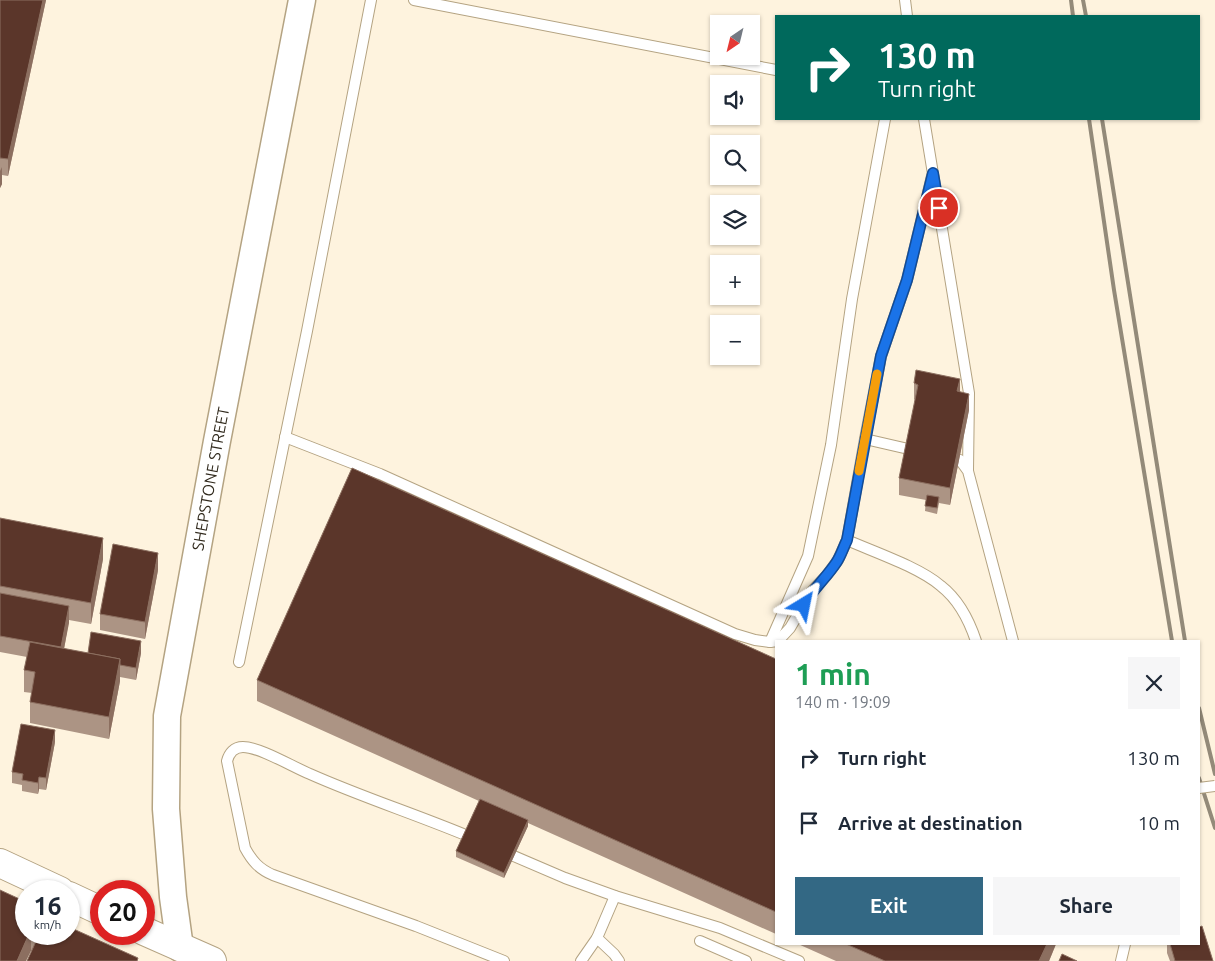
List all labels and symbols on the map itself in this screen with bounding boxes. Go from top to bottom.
north arrow [710,15,760,65]
pin [918,187,960,229]
street label: SHEPSTONE STREET [188,405,232,552]
position arrow [777,578,829,630]
speed limit sign: 20 [90,880,155,945]

